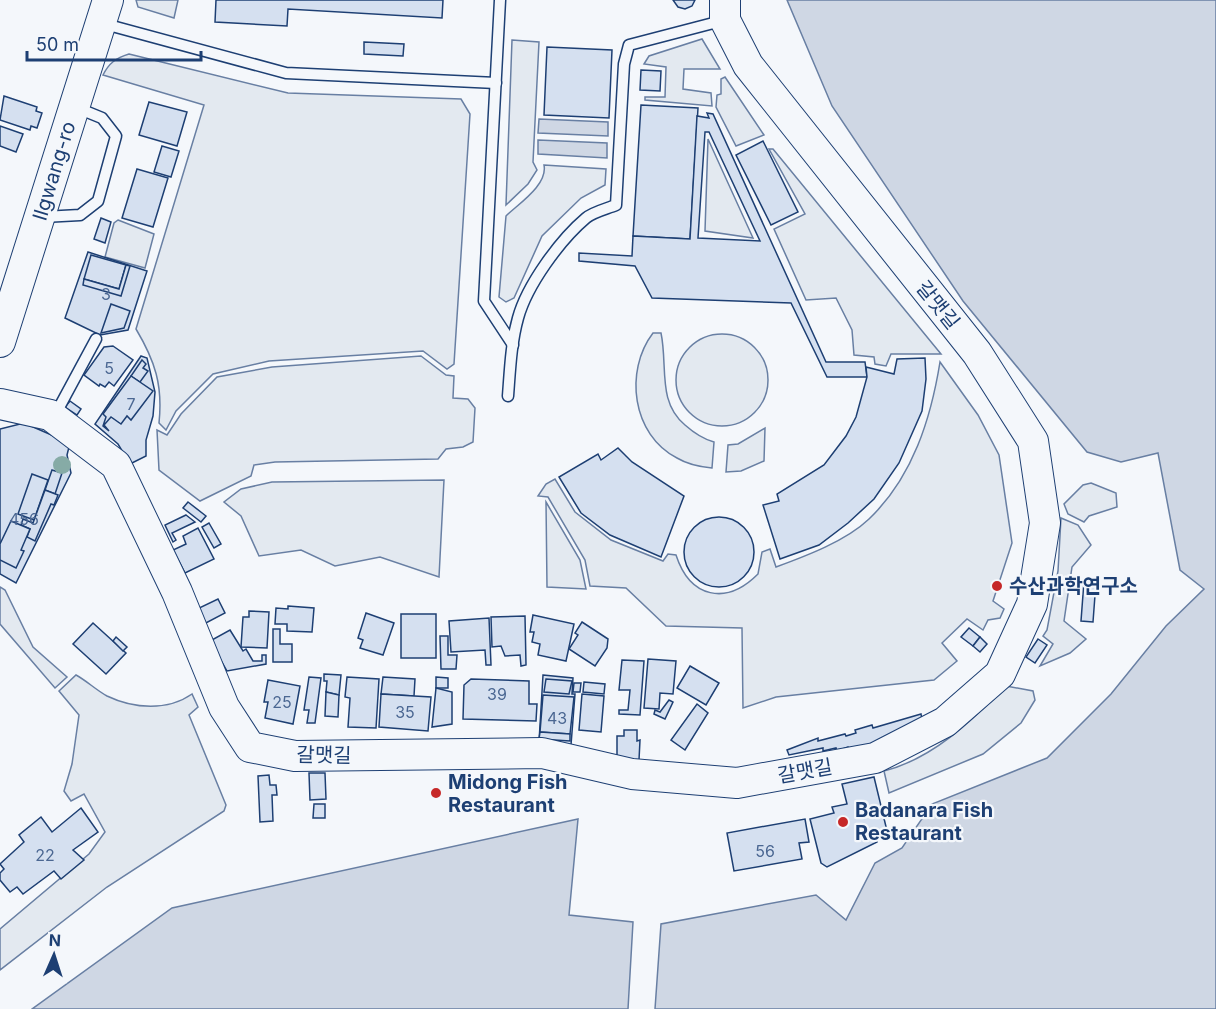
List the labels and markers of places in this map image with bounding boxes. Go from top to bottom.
place label: 수산과학연구소 [1009,574,1138,598]
marker: 수산과학연구소 [990,579,1004,593]
place label: Midong Fish Restaurant [448,770,568,817]
marker: Midong Fish Restaurant [429,786,443,800]
place label: Badanara Fish Restaurant [855,798,993,845]
marker: Badanara Fish Restaurant [836,815,850,829]

